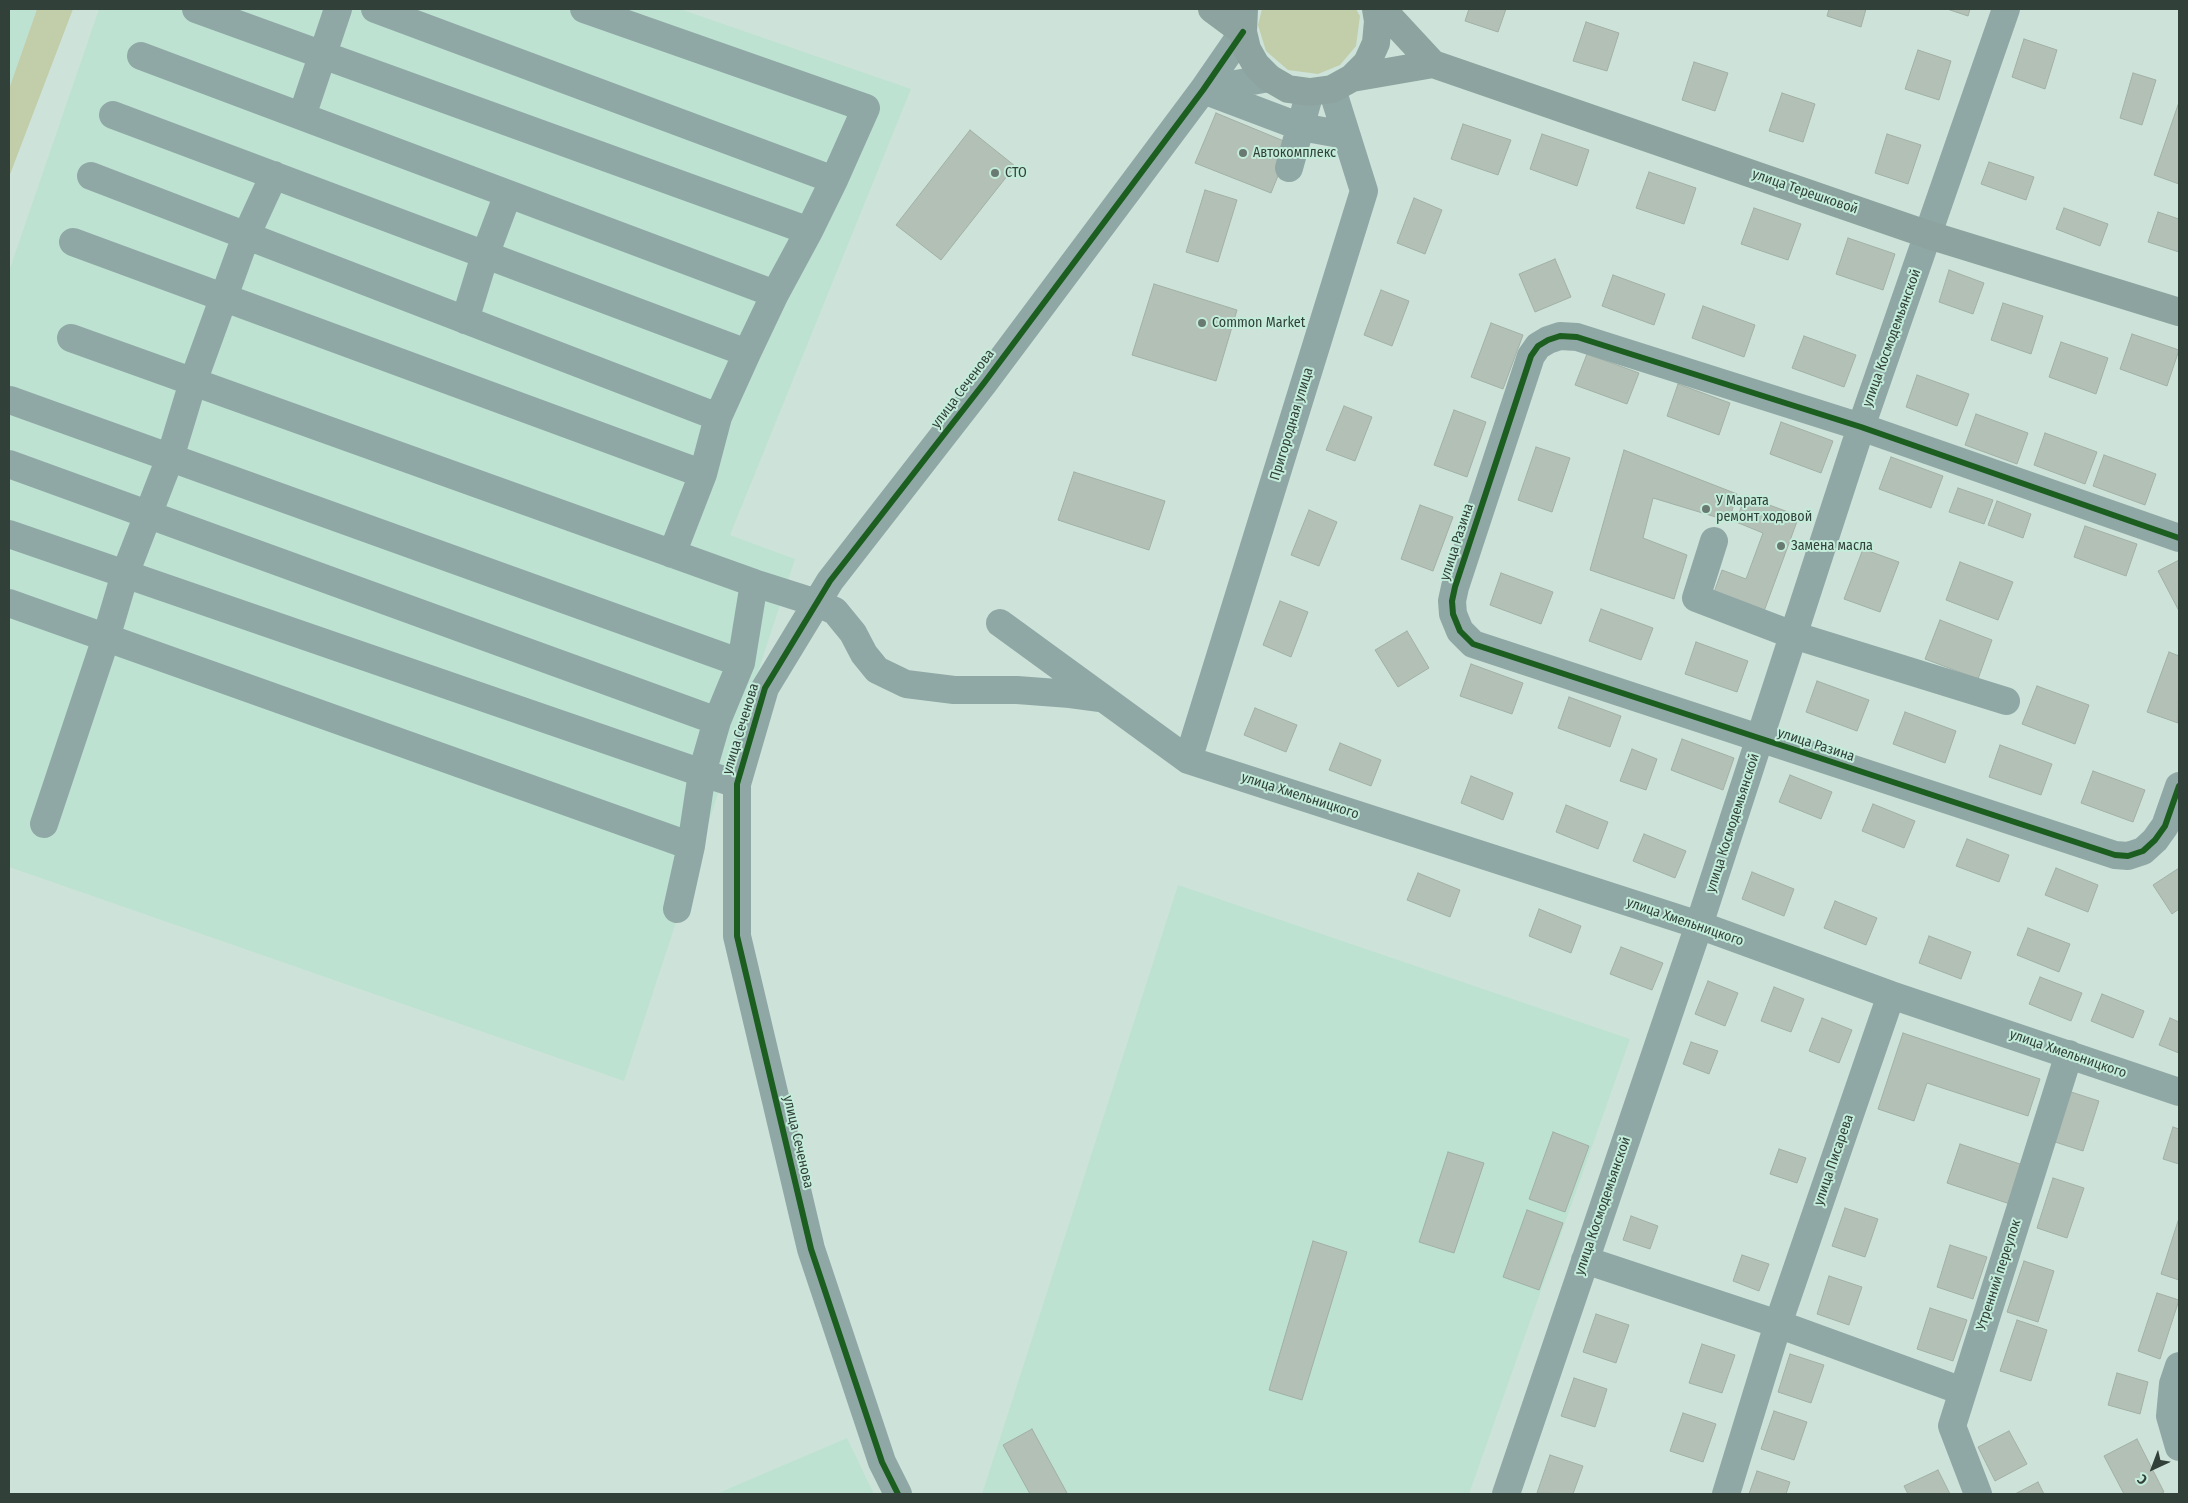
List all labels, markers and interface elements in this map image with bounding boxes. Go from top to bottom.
place label: Автокомплекс [1253,145,1336,161]
marker: Автокомплекс [1237,147,1249,159]
place label: СТО [1005,165,1027,181]
street label: улица Терешковой [1750,166,1860,218]
marker: СТО [989,167,1001,179]
street label: улица Космодемьянской [1859,267,1925,409]
place label: Common Market [1212,315,1305,331]
marker: Common Market [1196,317,1208,329]
street label: улица Сеченова [928,346,998,432]
street label: Пригородная улица [1267,366,1317,482]
place label: У Марата ремонт ходовой [1716,493,1812,526]
street label: улица Разина [1437,501,1477,583]
marker: У Марата ремонт ходовой [1700,503,1712,515]
place label: Замена масла [1791,538,1873,554]
marker: Замена масла [1775,540,1787,552]
street label: улица Сеченова [719,681,763,777]
street label: улица Разина [1775,725,1857,765]
street label: улица Космодемьянской [1703,751,1763,895]
street label: улица Хмельницкого [1239,769,1361,823]
street label: улица Хмельницкого [1624,894,1746,950]
street label: улица Хмельницкого [2007,1026,2129,1082]
street label: улица Сеченова [779,1094,817,1190]
street label: улица Писарева [1811,1112,1857,1208]
street label: улица Космодемьянской [1571,1135,1635,1277]
street label: Утренний переулок [1973,1217,2025,1333]
north arrow [2128,1443,2178,1493]
text: С [2134,1471,2151,1488]

